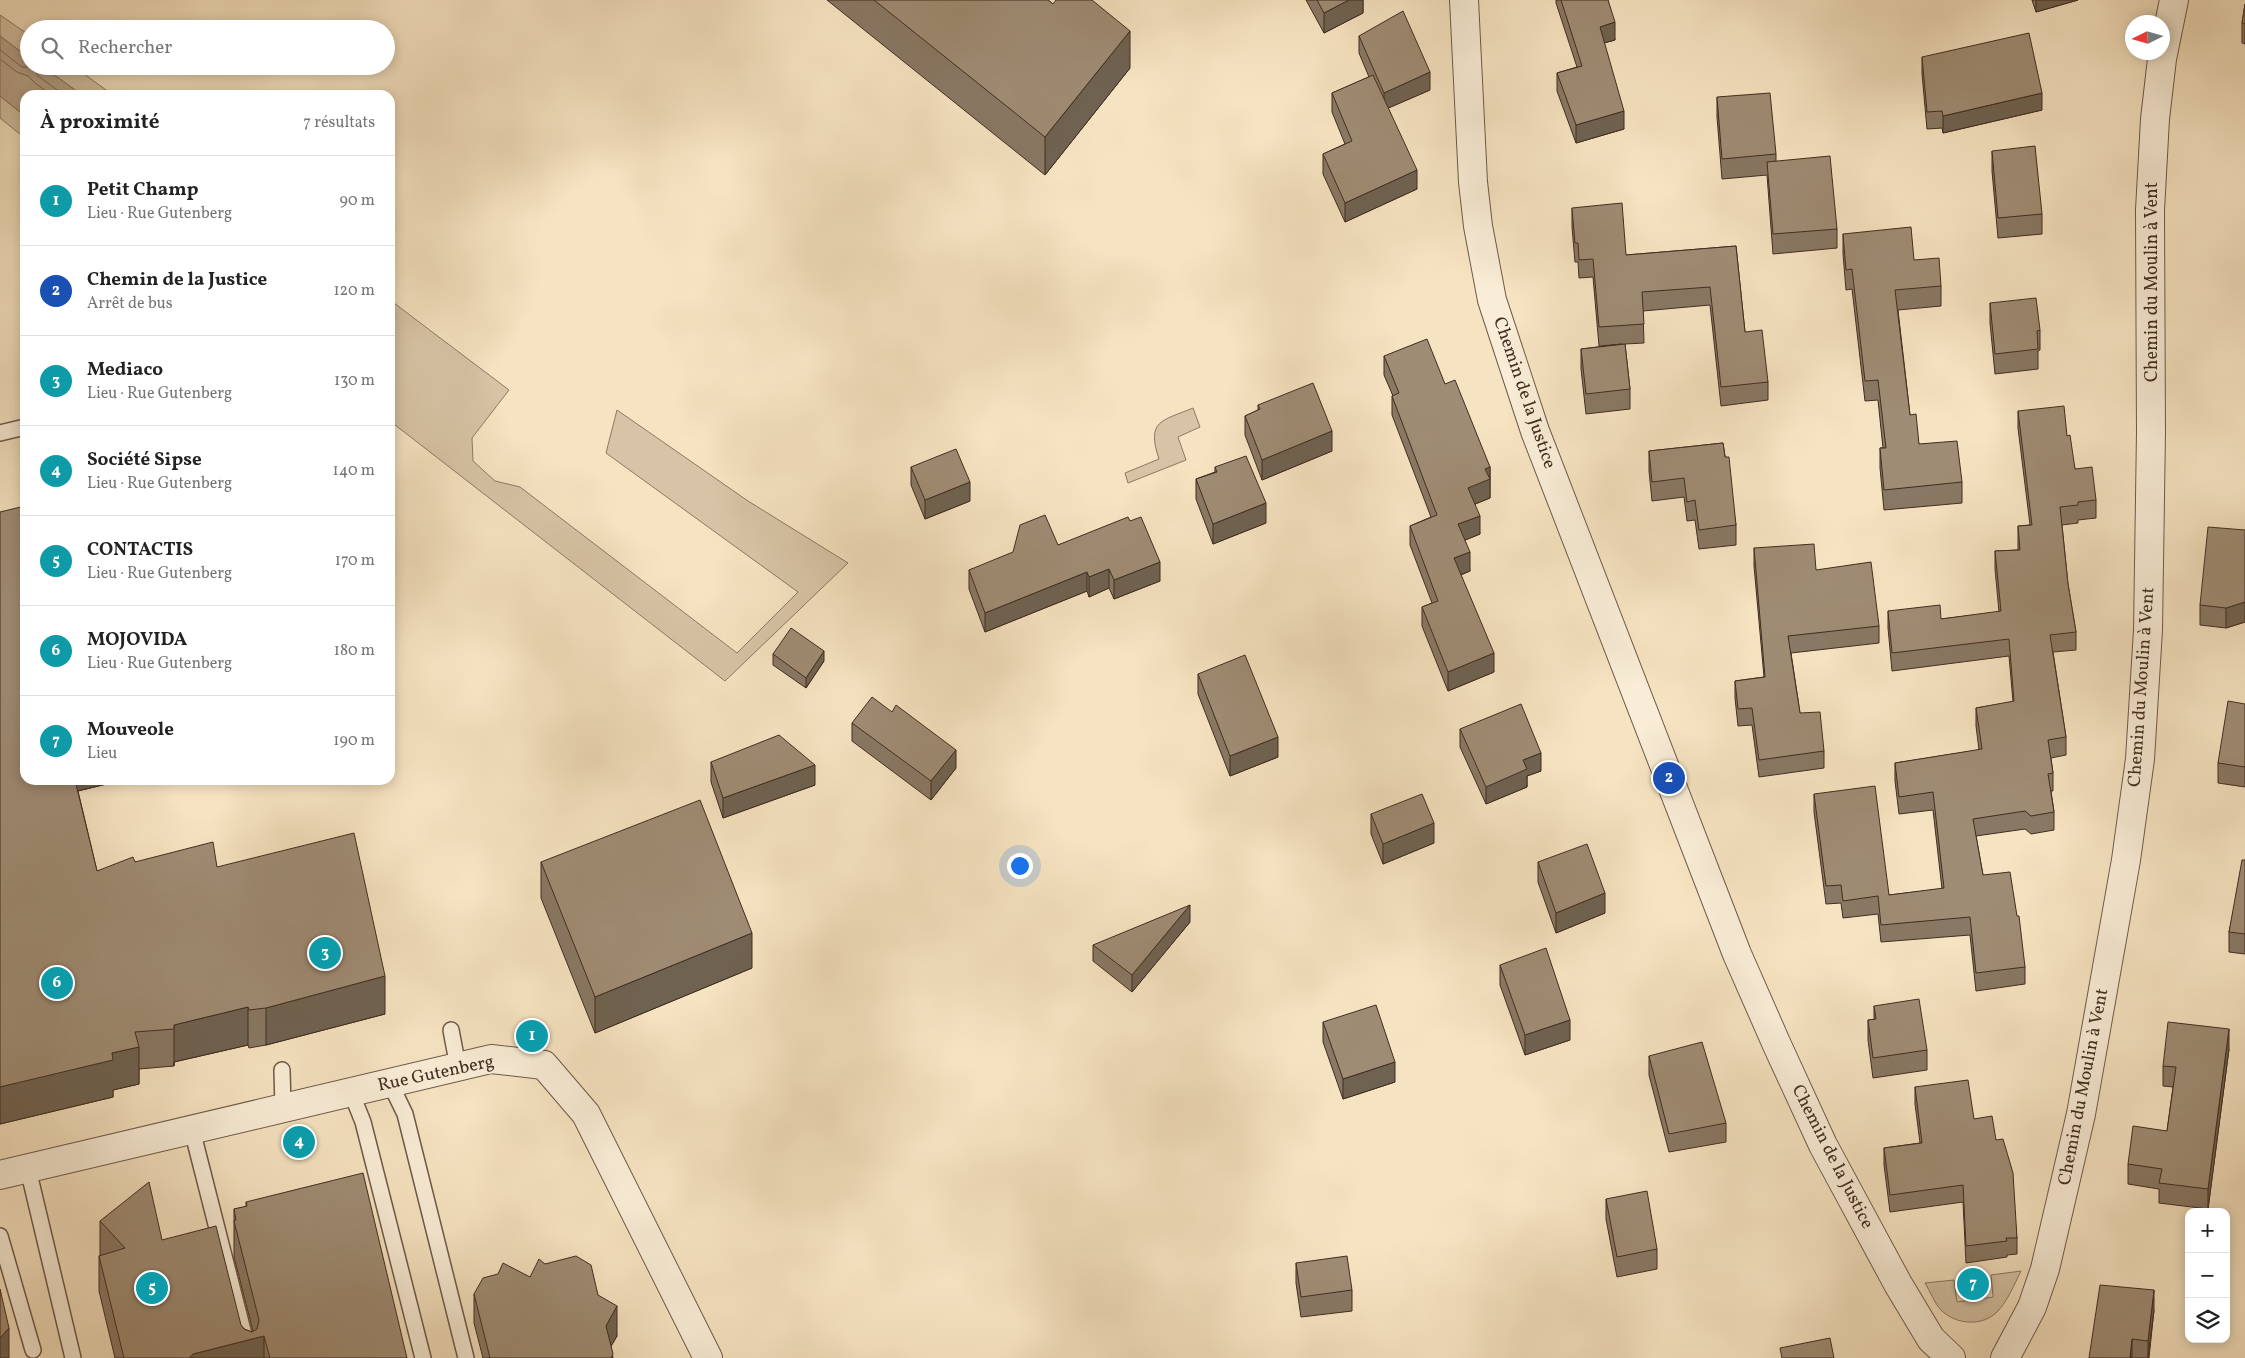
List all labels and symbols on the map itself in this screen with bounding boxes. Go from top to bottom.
north arrow [2125,15,2170,60]
street label: Chemin du Moulin à Vent [2140,182,2165,382]
street label: Chemin de la Justice [1486,314,1562,472]
street label: Chemin du Moulin à Vent [2123,586,2161,788]
pin: 2 [1653,759,1685,797]
your location [1007,853,1033,879]
pin: 3 [309,934,341,972]
pin: 6 [41,964,73,1002]
street label: Chemin du Moulin à Vent [2053,986,2115,1188]
pin: 1 [516,1017,548,1055]
street label: Rue Gutenberg [375,1049,497,1099]
street label: Chemin de la Justice [1785,1080,1879,1234]
pin: 4 [283,1123,315,1161]
pin: 7 [1957,1265,1989,1303]
pin: 5 [136,1269,168,1307]

